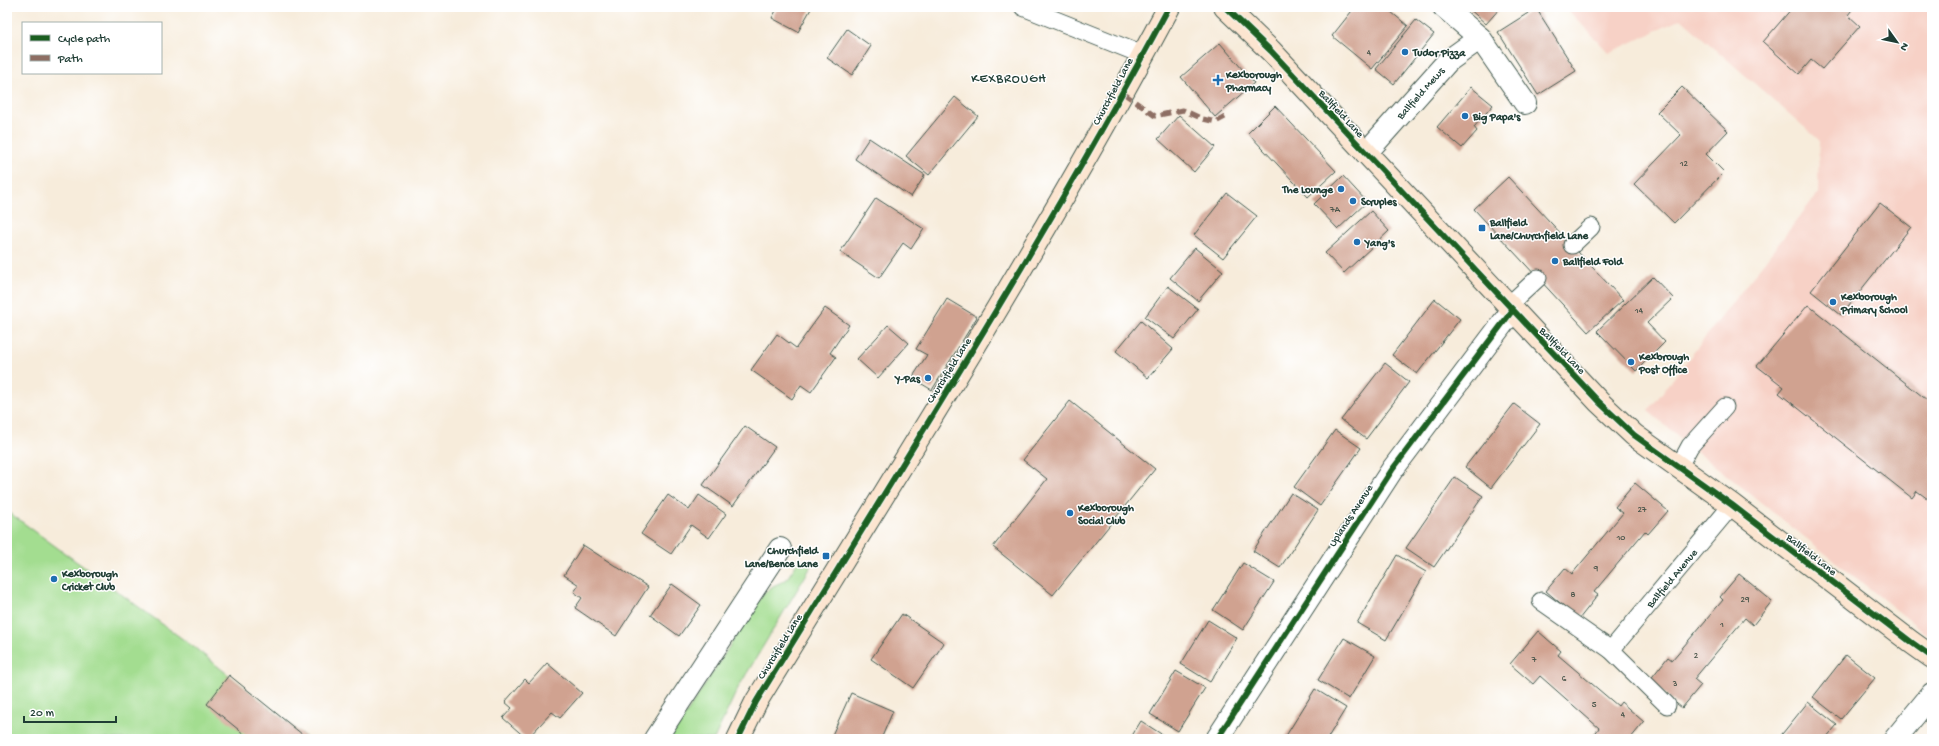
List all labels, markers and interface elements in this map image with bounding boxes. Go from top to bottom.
legend [22,22,162,74]
north arrow [1877,22,1917,62]
text: Cycle path [58,33,111,47]
text: N [1897,40,1911,53]
marker: Tudor Pizza [1400,47,1410,57]
house number: 4 [1367,48,1372,59]
place label: Tudor Pizza [1412,48,1466,60]
text: Path [57,53,83,67]
street label: Churchfield Lane [1090,55,1137,128]
street label: Ballfield Mews [1394,65,1448,123]
place label: Kexborough Pharmacy [1225,70,1282,95]
district label: KEXBROUGH [971,72,1047,87]
marker: Kexborough Pharmacy [1213,75,1223,85]
street label: Ballfield Lane [1315,87,1367,141]
marker: Big Papa's [1460,111,1470,121]
place label: Big Papa's [1472,112,1521,125]
house number: 12 [1679,159,1689,170]
marker: The Lounge [1336,184,1346,194]
place label: The Lounge [1282,185,1334,198]
marker: Scruples [1348,196,1358,206]
place label: Scruples [1361,197,1397,209]
house number: 7A [1329,205,1341,216]
place label: Ballfield Lane/Churchfield Lane [1489,217,1590,243]
marker: Ballfield Lane/Churchfield Lane [1477,223,1487,233]
marker: Yang's [1352,237,1362,247]
place label: Yang's [1363,238,1395,251]
marker: Ballfield Fold [1550,256,1560,266]
place label: Ballfield Fold [1562,256,1624,269]
place label: Kexborough Primary School [1840,292,1908,317]
marker: Kexborough Primary School [1828,297,1838,307]
house number: 14 [1634,306,1644,317]
street label: Ballfield Lane [1536,324,1588,378]
street label: Churchfield Lane [924,335,975,406]
place label: Kexbrough Post Office [1638,352,1689,377]
marker: Kexbrough Post Office [1626,357,1636,367]
marker: Y-Pas [923,373,933,383]
place label: Y-Pas [893,374,921,386]
street label: Uplands Avenue [1327,482,1376,549]
place label: Kexborough Social Club [1077,503,1134,528]
house number: 27 [1637,505,1647,516]
marker: Kexborough Social Club [1065,508,1075,518]
street label: Ballfield Lane [1782,531,1839,579]
house number: 10 [1616,533,1625,544]
place label: Churchfield Lane/Bence Lane [745,545,820,571]
street label: Ballfield Avenue [1644,547,1701,612]
marker: Churchfield Lane/Bence Lane [821,551,831,561]
house number: 9 [1593,564,1599,575]
place label: Kexborough Cricket Club [61,569,118,594]
marker: Kexborough Cricket Club [49,574,59,584]
house number: 8 [1571,590,1576,601]
house number: 29 [1741,595,1750,606]
street label: Churchfield Lane [755,611,806,682]
house number: 1 [1719,620,1724,631]
house number: 2 [1694,651,1699,662]
house number: 7 [1531,655,1537,666]
house number: 6 [1562,674,1567,685]
house number: 3 [1672,679,1678,690]
scale bar [24,698,116,724]
house number: 5 [1592,700,1597,711]
text: 20 m [30,707,55,721]
house number: 4 [1621,710,1626,721]

